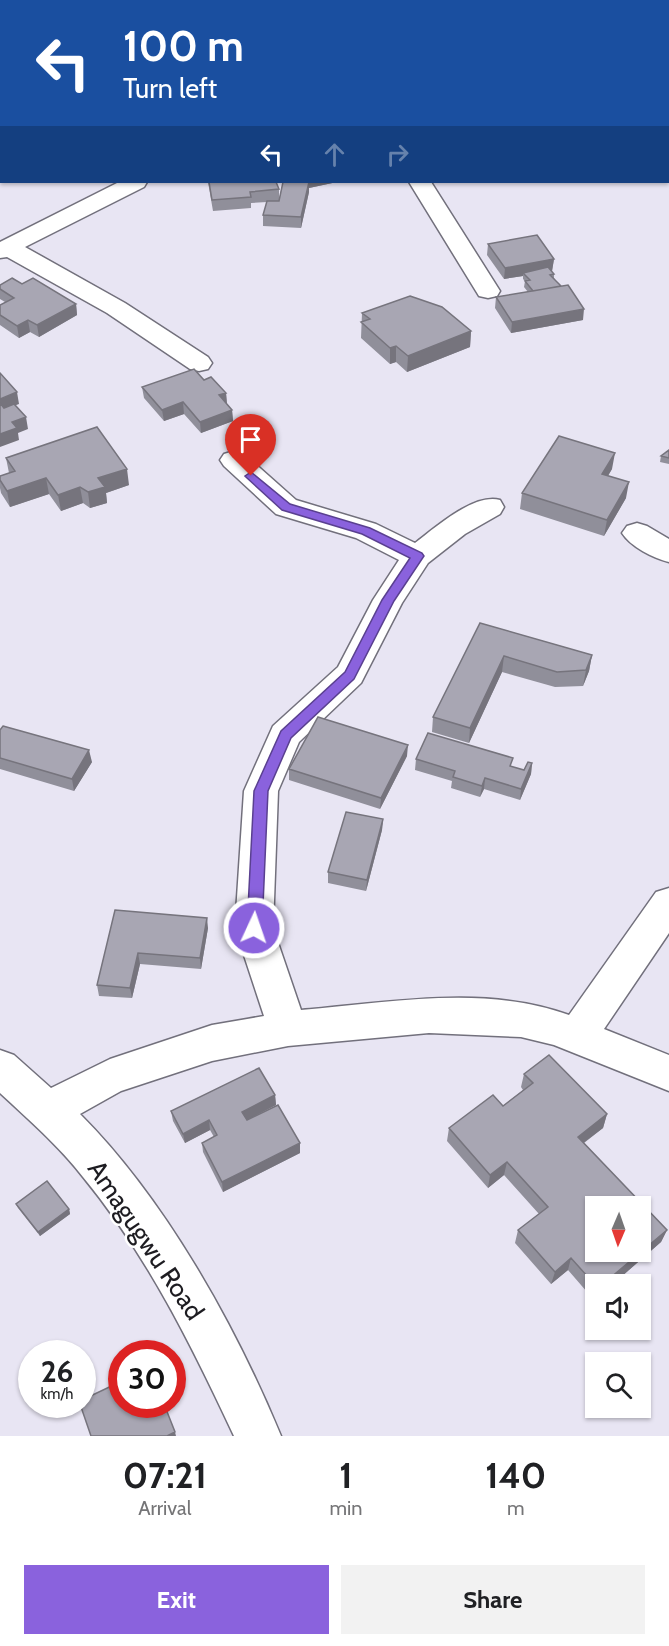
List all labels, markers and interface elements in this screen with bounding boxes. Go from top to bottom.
text: 100 m [123,20,244,72]
icon: left [24,24,102,102]
text: Turn left [123,72,217,105]
icon: left [255,138,288,171]
icon: ahead [318,138,351,171]
icon: right [381,138,414,171]
pin [225,414,276,476]
icon: arrive [234,423,267,456]
position arrow [222,896,286,960]
street label: Amagugwu Road [81,1154,211,1326]
north arrow [585,1196,651,1262]
map controls [585,1196,651,1418]
button: sound [585,1274,651,1340]
speed limit sign: 30 [108,1340,186,1418]
button: search [585,1352,651,1418]
text: 26 [41,1353,73,1390]
text: km/h [41,1385,73,1403]
text: 07:21 [123,1453,207,1497]
text: 1 [339,1453,353,1497]
text: 140 [485,1453,546,1497]
text: Arrival [138,1496,191,1520]
text: min [330,1496,362,1520]
text: m [507,1496,524,1520]
button: Exit [24,1565,329,1634]
button: Share [341,1565,645,1634]

